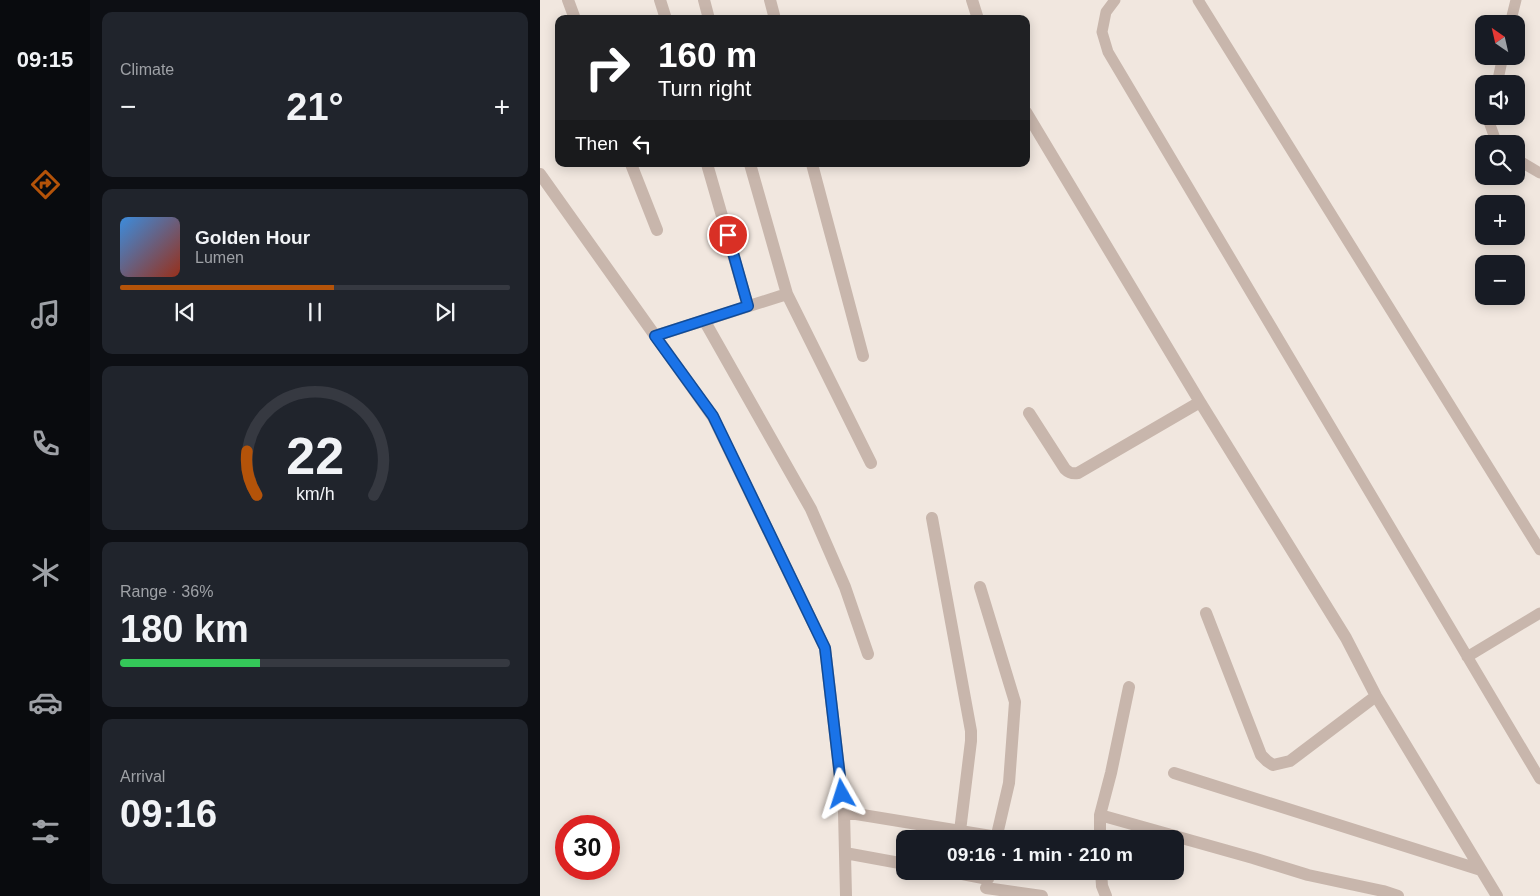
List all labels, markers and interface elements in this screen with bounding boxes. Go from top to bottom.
north arrow [1475,15,1525,65]
map controls [1475,15,1525,305]
icon: right [575,35,640,100]
text: 160 m [658,35,757,74]
text: 09:15 [17,47,73,72]
text: Climate [120,61,174,78]
button: sound [1475,75,1525,125]
text: Turn right [658,76,751,101]
text: 21° [286,86,344,128]
text: − [120,91,136,122]
text: + [494,91,510,122]
icon: left [628,130,656,158]
text: Then [575,133,618,154]
button: search [1475,135,1525,185]
icon: directions [28,167,63,202]
button: + [1475,195,1525,245]
pin [707,214,749,256]
icon: arrive [714,221,742,249]
text: Golden Hour [195,227,310,248]
text: Lumen [195,249,244,266]
button: − [1475,255,1525,305]
icon: music [28,297,63,332]
icon: previous [171,298,199,326]
icon: pause [301,298,329,326]
icon: next [431,298,459,326]
icon: phone [28,426,63,461]
text: 22 [286,427,344,485]
text: km/h [296,484,334,504]
icon: climate [28,555,63,590]
text: Range · 36% [120,583,213,600]
text: 180 km [120,608,249,650]
icon: car [28,685,63,720]
position arrow [815,767,867,819]
text: Arrival [120,768,165,785]
text: 09:16 [120,793,217,835]
icon: filters [28,814,63,849]
speed limit sign: 30 [555,815,620,880]
text: 09:16 · 1 min · 210 m [947,844,1133,865]

